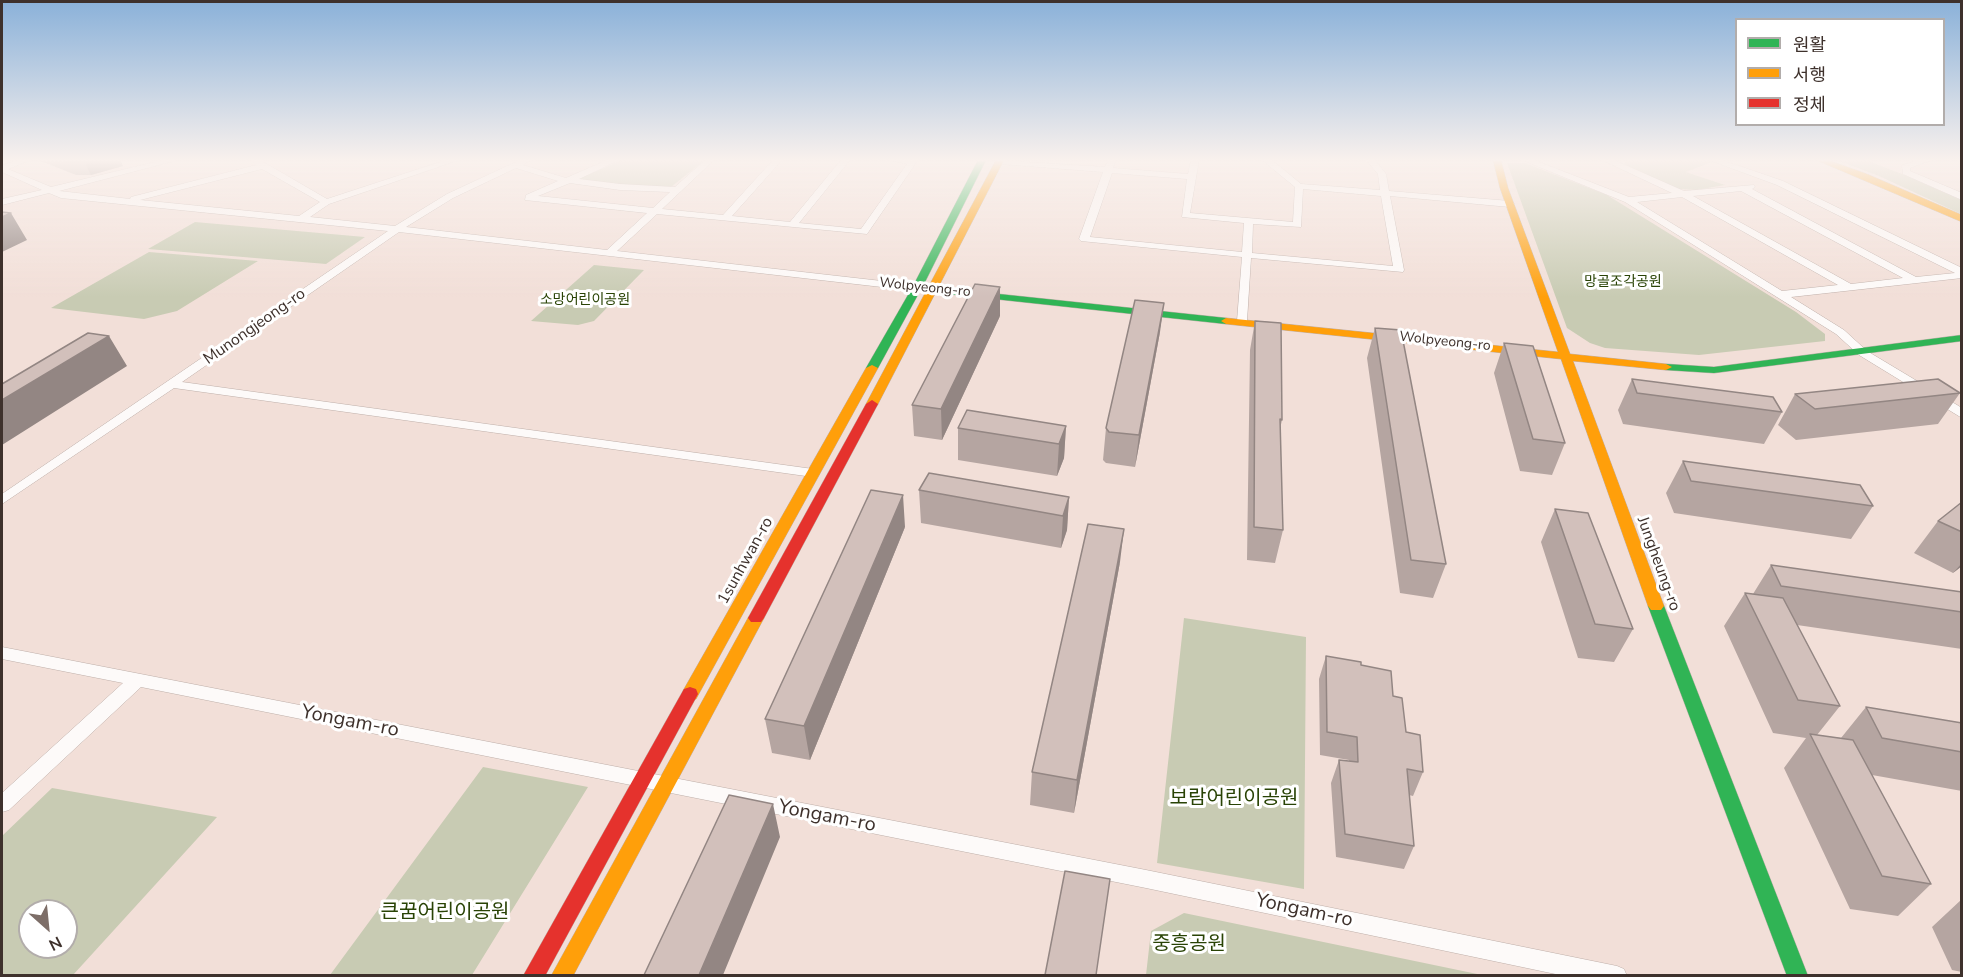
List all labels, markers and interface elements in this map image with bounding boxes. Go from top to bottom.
legend [1735,18,1945,126]
text: 원활 [1793,33,1826,57]
text: 서행 [1793,63,1826,87]
text: 정체 [1793,93,1826,117]
street label: Wolpyeong-ro [879,275,971,301]
park label: 망골조각공원 [1584,275,1662,291]
street label: Munongjeong-ro [200,285,310,369]
park label: 소망어린이공원 [540,293,630,309]
street label: Wolpyeong-ro [1399,329,1491,355]
street label: 1sunhwan-ro [714,514,778,608]
street label: Jungheung-ro [1632,514,1684,614]
street label: Yongam-ro [299,701,401,743]
park label: 보람어린이공원 [1170,787,1298,811]
street label: Yongam-ro [776,796,878,838]
street label: Yongam-ro [1253,889,1355,933]
north arrow [18,899,78,959]
park label: 큰꿈어린이공원 [381,901,509,925]
text: N [45,931,66,956]
park label: 중흥공원 [1152,933,1226,957]

